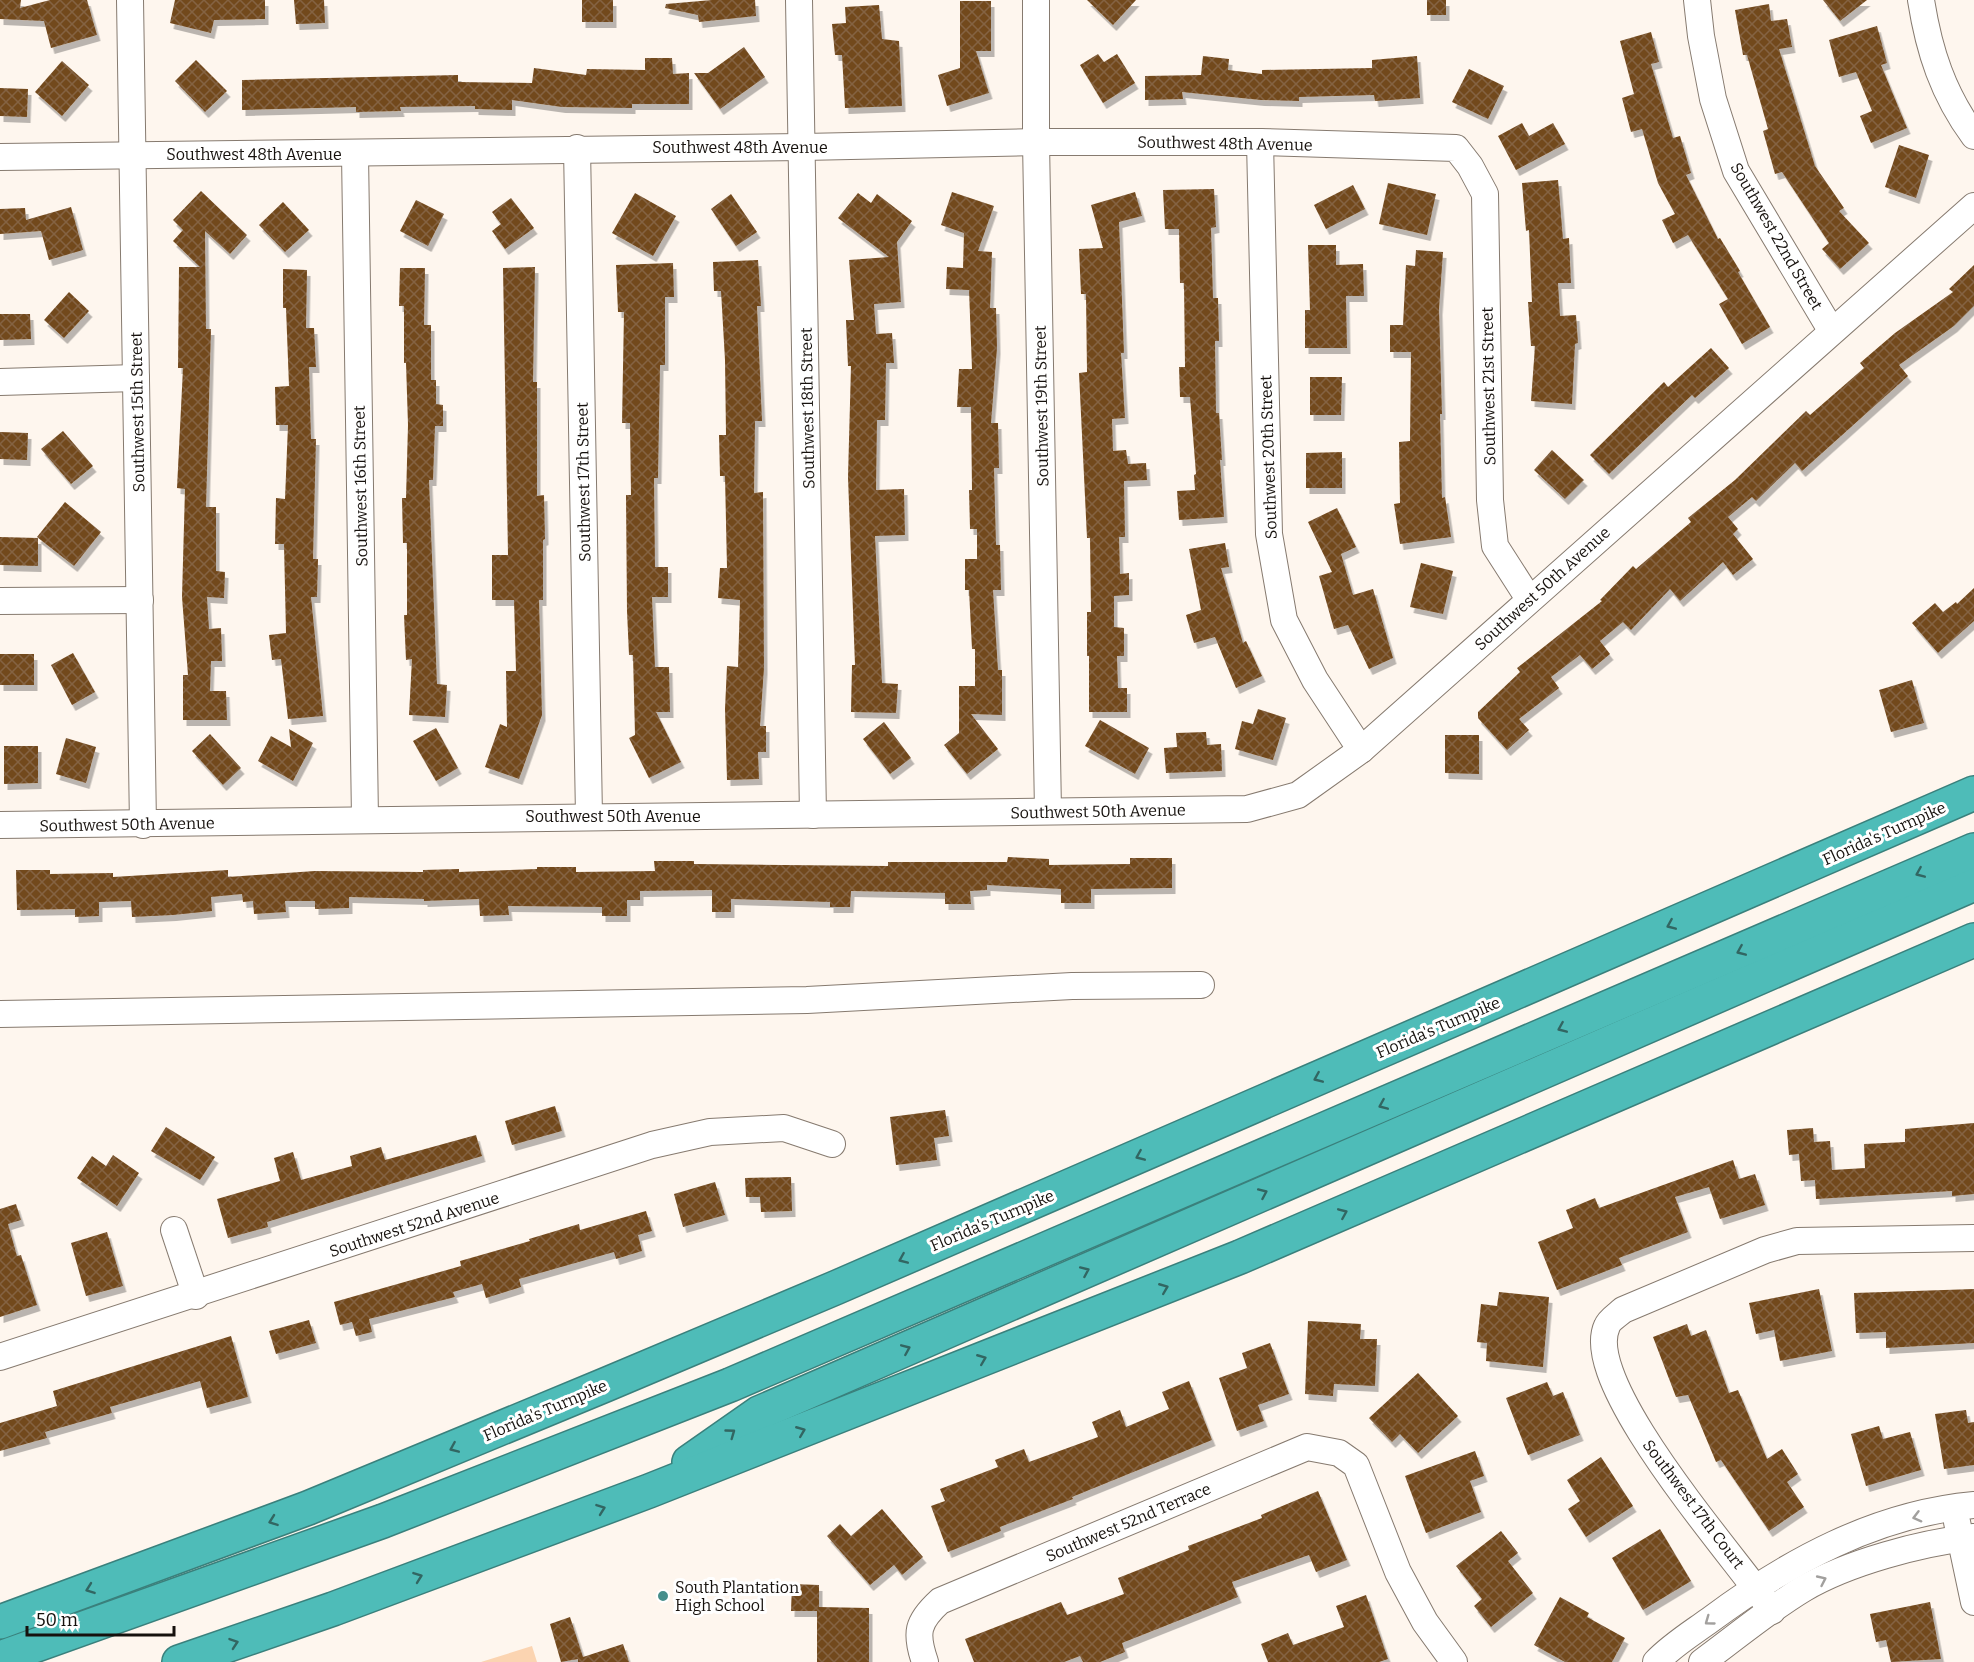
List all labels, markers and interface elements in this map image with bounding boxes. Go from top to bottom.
street label: Southwest 48th Avenue [1137,132,1313,155]
street label: Southwest 48th Avenue [652,138,828,157]
street label: Southwest 48th Avenue [166,145,342,164]
street label: Southwest 22nd Street [1727,159,1827,313]
street label: Southwest 21st Street [1478,306,1499,465]
street label: Southwest 19th Street [1031,325,1052,487]
street label: Southwest 18th Street [797,327,818,489]
street label: Southwest 15th Street [127,331,148,492]
street label: Southwest 20th Street [1256,374,1281,540]
street label: Southwest 17th Street [573,402,594,562]
street label: Southwest 16th Street [350,405,371,567]
street label: Southwest 50th Avenue [1471,523,1614,654]
street label: Florida's Turnpike [1820,798,1949,869]
street label: Southwest 50th Avenue [1010,800,1186,823]
street label: Southwest 50th Avenue [525,807,701,826]
street label: Southwest 50th Avenue [39,813,215,836]
one-way arrow [1916,866,1927,878]
one-way arrow [1666,918,1677,930]
one-way arrow [1737,944,1748,956]
street label: Florida's Turnpike [1373,993,1503,1062]
one-way arrow [1558,1021,1569,1033]
one-way arrow [1314,1071,1325,1083]
one-way arrow [1379,1098,1390,1110]
one-way arrow [1135,1149,1146,1161]
street label: Florida's Turnpike [927,1186,1057,1255]
street label: Southwest 52nd Avenue [327,1188,502,1261]
one-way arrow [1257,1188,1268,1200]
one-way arrow [1337,1208,1348,1220]
one-way arrow [898,1252,909,1264]
one-way arrow [1078,1266,1089,1278]
one-way arrow [1157,1283,1168,1295]
one-way arrow [899,1344,910,1356]
one-way arrow [976,1354,987,1367]
street label: Florida's Turnpike [480,1376,610,1445]
one-way arrow [795,1426,806,1438]
one-way arrow [724,1429,735,1440]
street label: Southwest 17th Court [1639,1436,1748,1573]
one-way arrow [449,1441,460,1453]
street label: Southwest 52nd Terrace [1043,1479,1214,1566]
one-way arrow [595,1504,606,1517]
one-way arrow [1912,1509,1922,1522]
one-way arrow [268,1514,279,1526]
one-way arrow [412,1572,423,1584]
one-way arrow [1815,1576,1826,1588]
place label: South Plantation High School [675,1578,799,1615]
one-way arrow [86,1581,96,1594]
marker: South Plantation High School [656,1589,670,1603]
scale bar [27,1599,174,1637]
text: 50 m [36,1609,78,1631]
one-way arrow [1704,1614,1715,1625]
one-way arrow [229,1637,239,1650]

